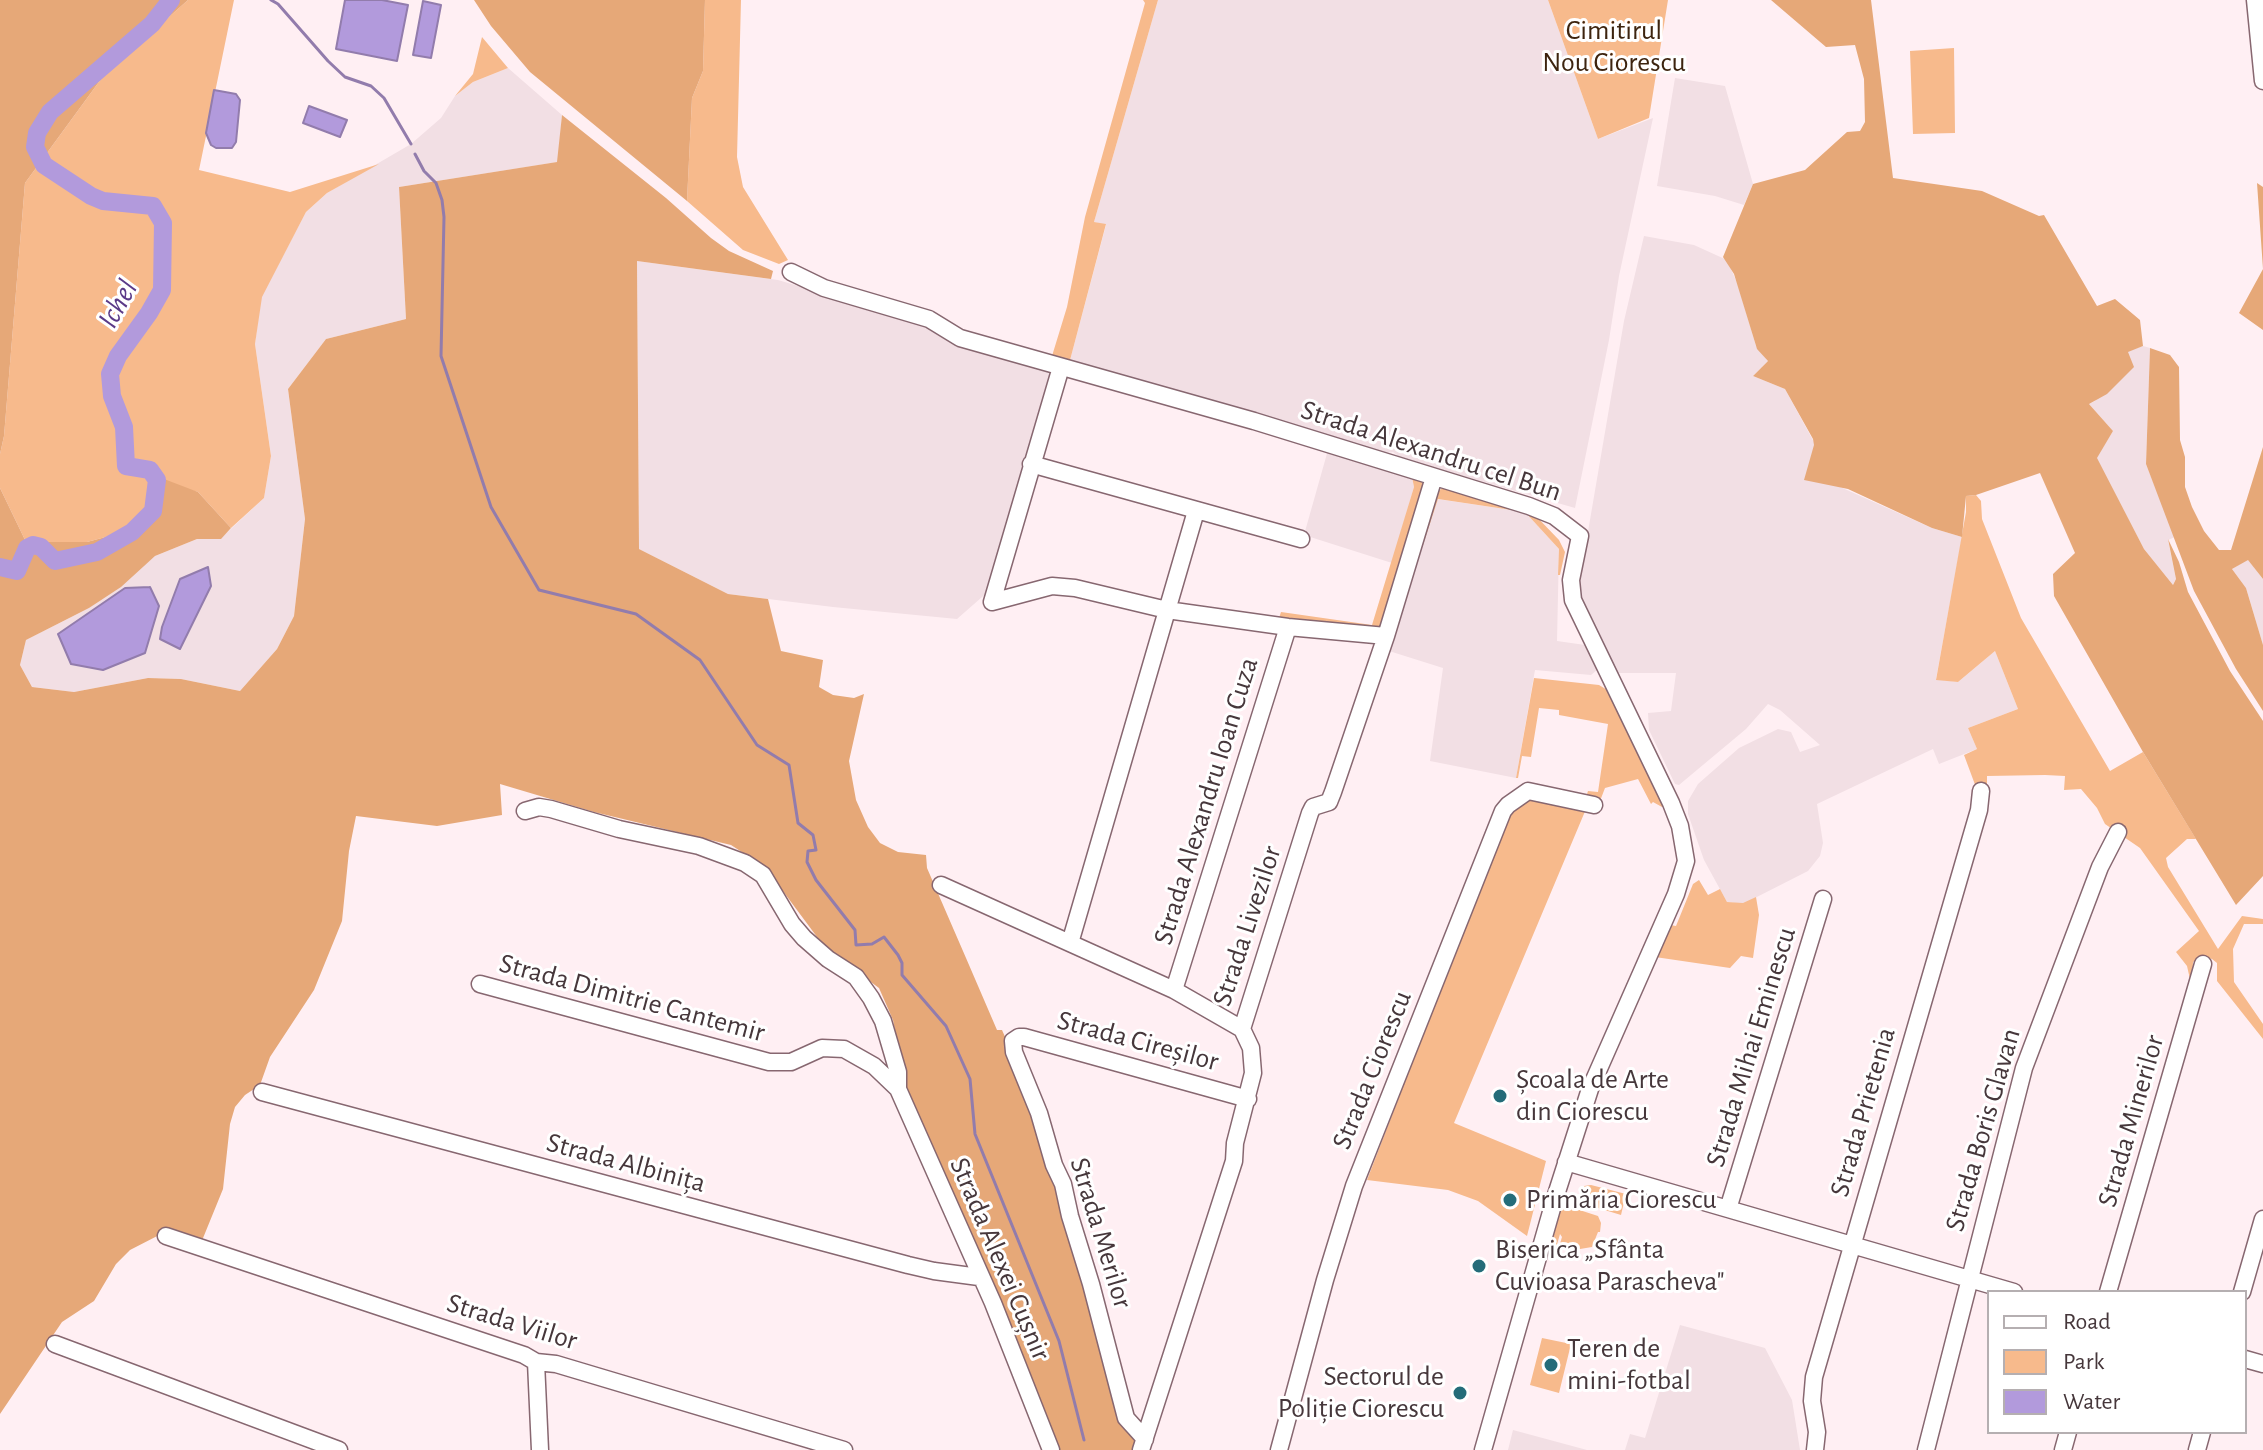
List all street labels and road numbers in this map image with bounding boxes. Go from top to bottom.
street label: Strada Alexandru cel Bun [1297,393,1565,509]
street label: Strada Alexandru Ioan Cuza [1146,653,1266,949]
street label: Strada Livezilor [1205,842,1289,1010]
street label: Strada Mihai Eminescu [1699,923,1803,1171]
street label: Strada Dimitrie Cantemir [496,946,768,1050]
street label: Strada Ciorescu [1325,986,1419,1154]
street label: Strada Cireșilor [1054,1003,1222,1079]
street label: Strada Prietenia [1823,1024,1903,1200]
street label: Strada Boris Glavan [1938,1025,2028,1235]
street label: Strada Minerilor [2090,1031,2172,1211]
street label: Strada Albinița [543,1126,709,1200]
street label: Strada Alexei Cușnir [942,1153,1058,1365]
street label: Strada Merilor [1062,1154,1140,1312]
street label: Strada Viilor [443,1286,581,1358]

